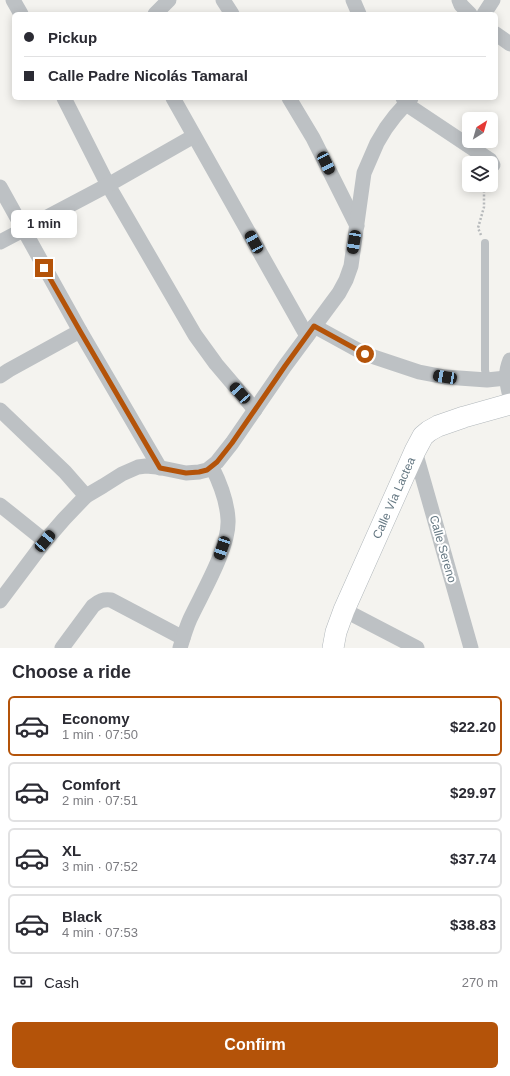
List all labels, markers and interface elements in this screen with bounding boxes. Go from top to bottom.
text: Pickup [48,29,97,46]
text: Calle Padre Nicolás Tamaral [48,67,248,84]
north arrow [462,112,498,148]
map controls [462,112,498,192]
car [315,150,337,176]
button: layers [462,156,498,192]
callout: 1 min [11,210,77,238]
text: 1 min [27,216,61,231]
car [243,229,265,255]
car [346,229,362,255]
route end [35,259,53,277]
route start [356,345,374,363]
car [432,369,458,385]
car [228,380,252,406]
street label: Calle Vía Lactea [370,455,418,541]
street label: Calle Sereno [427,514,459,585]
car [33,528,57,554]
car [212,535,232,561]
text: Choose a ride [12,662,131,682]
icon: car [14,708,50,744]
text: Economy [62,710,130,727]
text: $22.20 [450,718,496,735]
text: 1 min · 07:50 [62,727,138,742]
icon: car [14,774,50,810]
text: Comfort [62,776,120,793]
text: $29.97 [450,784,496,801]
text: 2 min · 07:51 [62,793,138,808]
icon: car [14,840,50,876]
text: XL [62,842,81,859]
text: $37.74 [450,850,496,867]
text: 3 min · 07:52 [62,859,138,874]
icon: car [14,906,50,942]
text: Black [62,908,102,925]
text: $38.83 [450,916,496,933]
text: 4 min · 07:53 [62,925,138,940]
icon: cash [12,971,34,993]
text: Cash [44,974,79,991]
text: 270 m [462,975,498,990]
button: Confirm [12,1022,498,1068]

